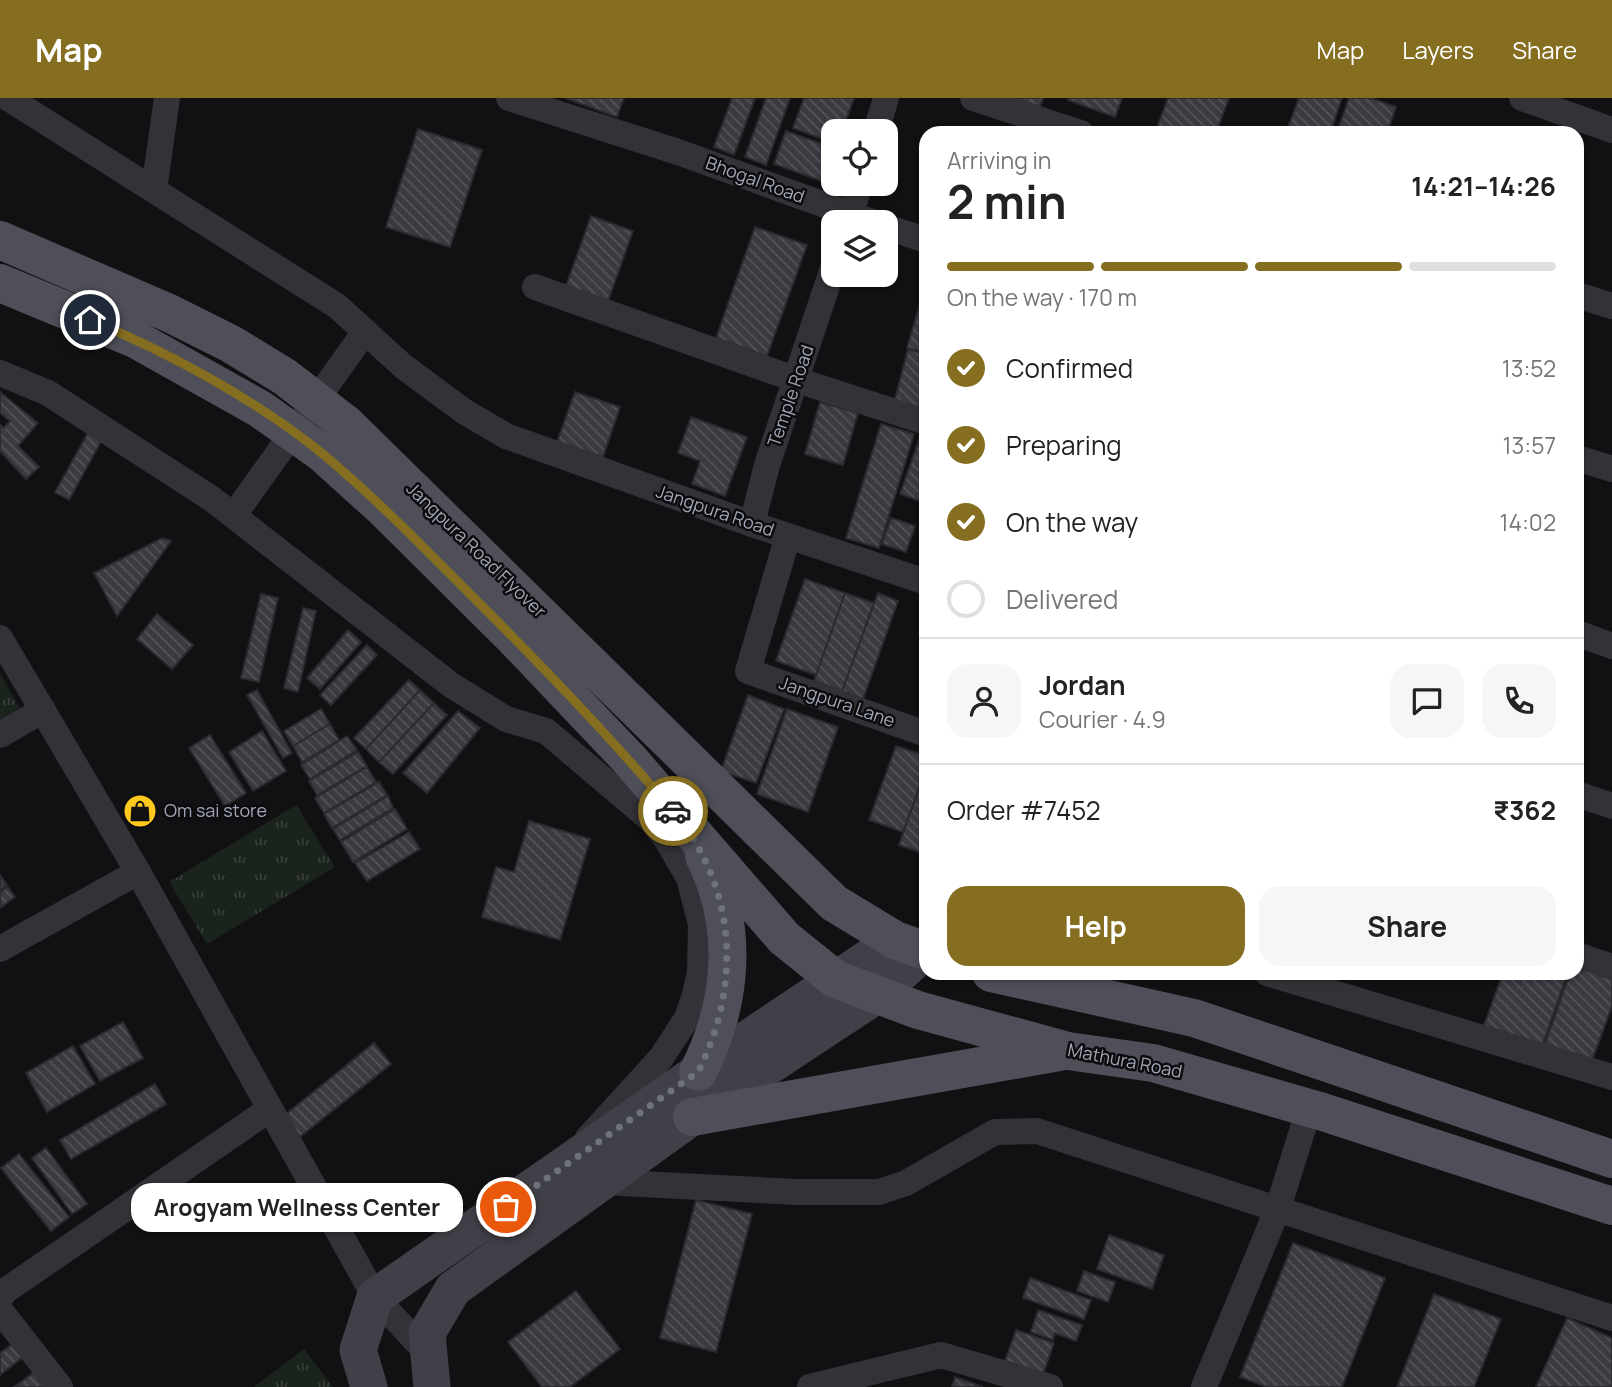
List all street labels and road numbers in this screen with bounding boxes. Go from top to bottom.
street label: Bhogal Road [703,150,808,208]
street label: Temple Road [761,341,819,450]
street label: Jangpura Road Flyover [402,476,552,623]
street label: Jangpura Road [653,479,778,541]
street label: Jangpura Lane [776,670,898,732]
street label: Mathura Road [1066,1037,1184,1083]

